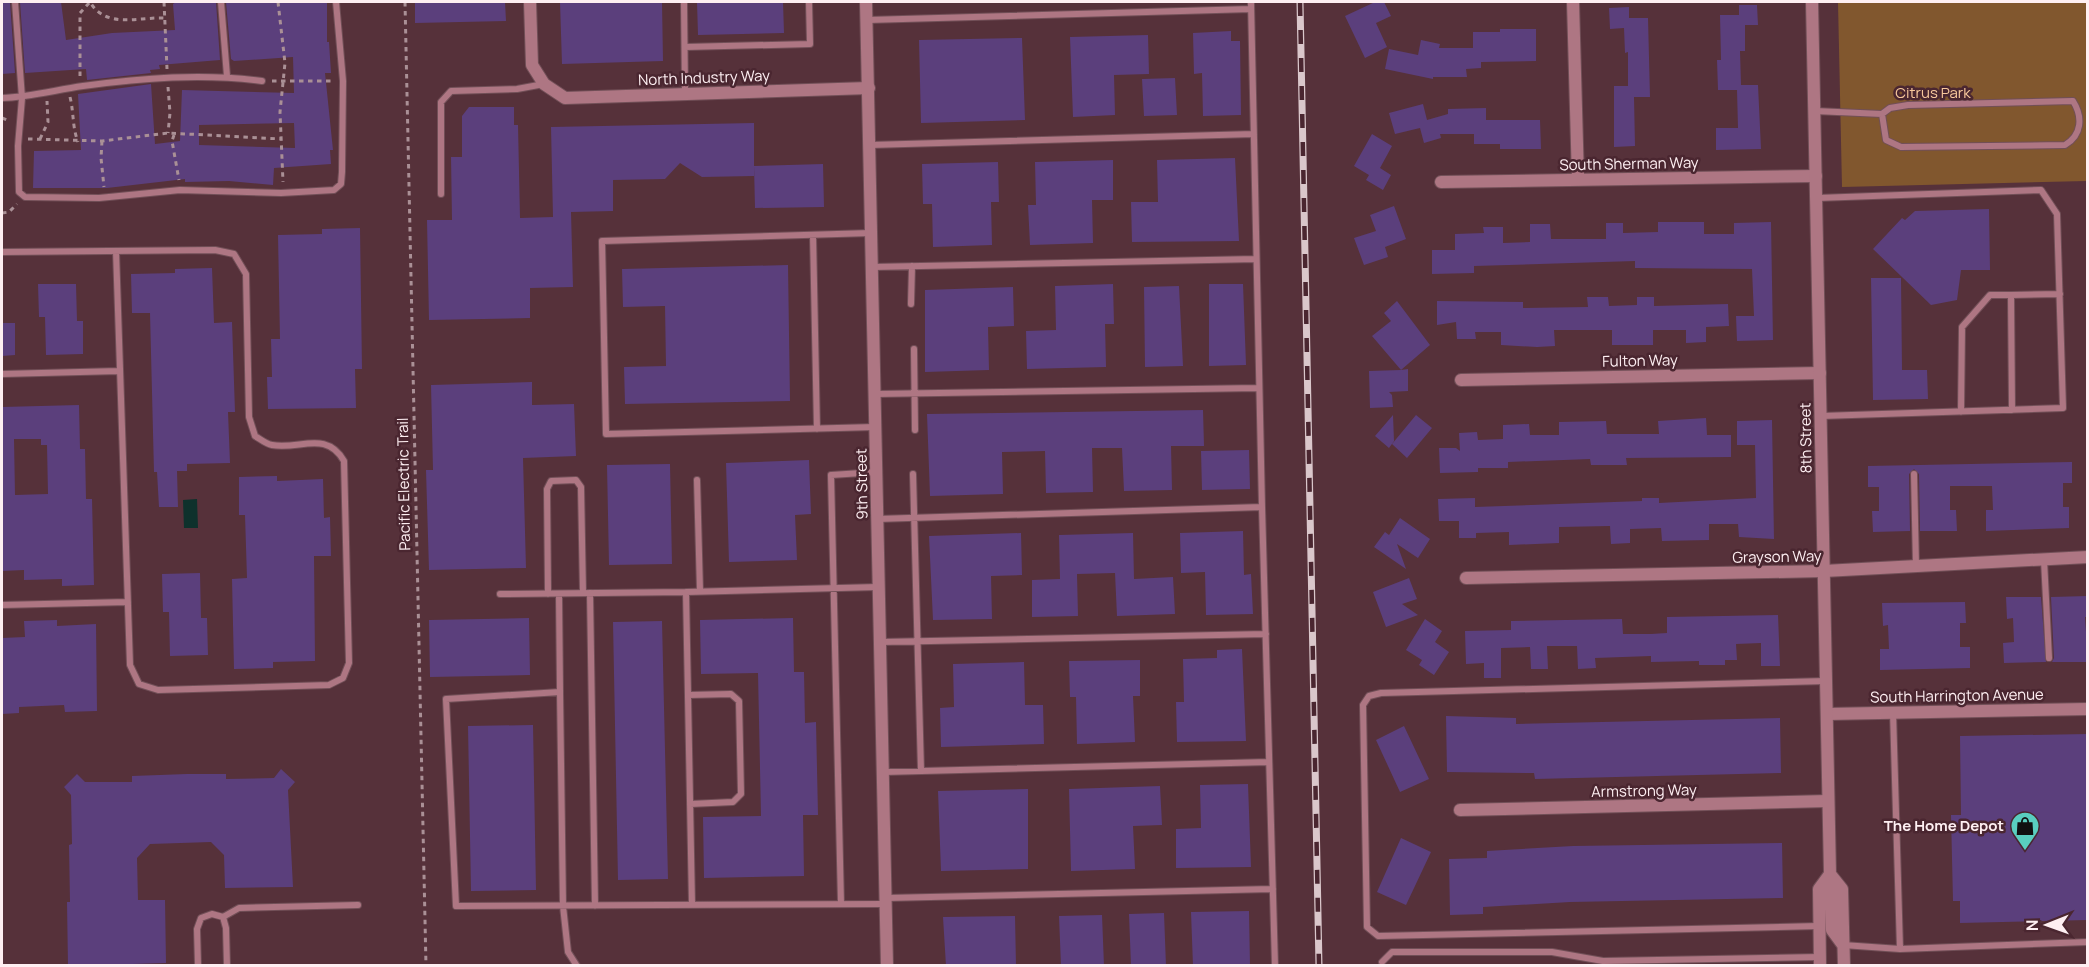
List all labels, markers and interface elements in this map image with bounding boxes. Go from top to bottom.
street label: North Industry Way [638,65,770,90]
park label: Citrus Park [1895,82,1971,103]
street label: South Sherman Way [1559,152,1699,175]
street label: Fulton Way [1602,349,1678,372]
street label: 8th Street [1794,402,1817,474]
street label: Pacific Electric Trail [392,417,415,551]
street label: 9th Street [850,448,873,520]
street label: Grayson Way [1732,545,1822,568]
street label: South Harrington Avenue [1870,683,2044,708]
street label: Armstrong Way [1591,779,1697,802]
shop icon: The Home Depot [2009,810,2041,852]
place label: The Home Depot [1884,815,2004,836]
north arrow [2017,895,2077,955]
text: N [2021,919,2043,931]

